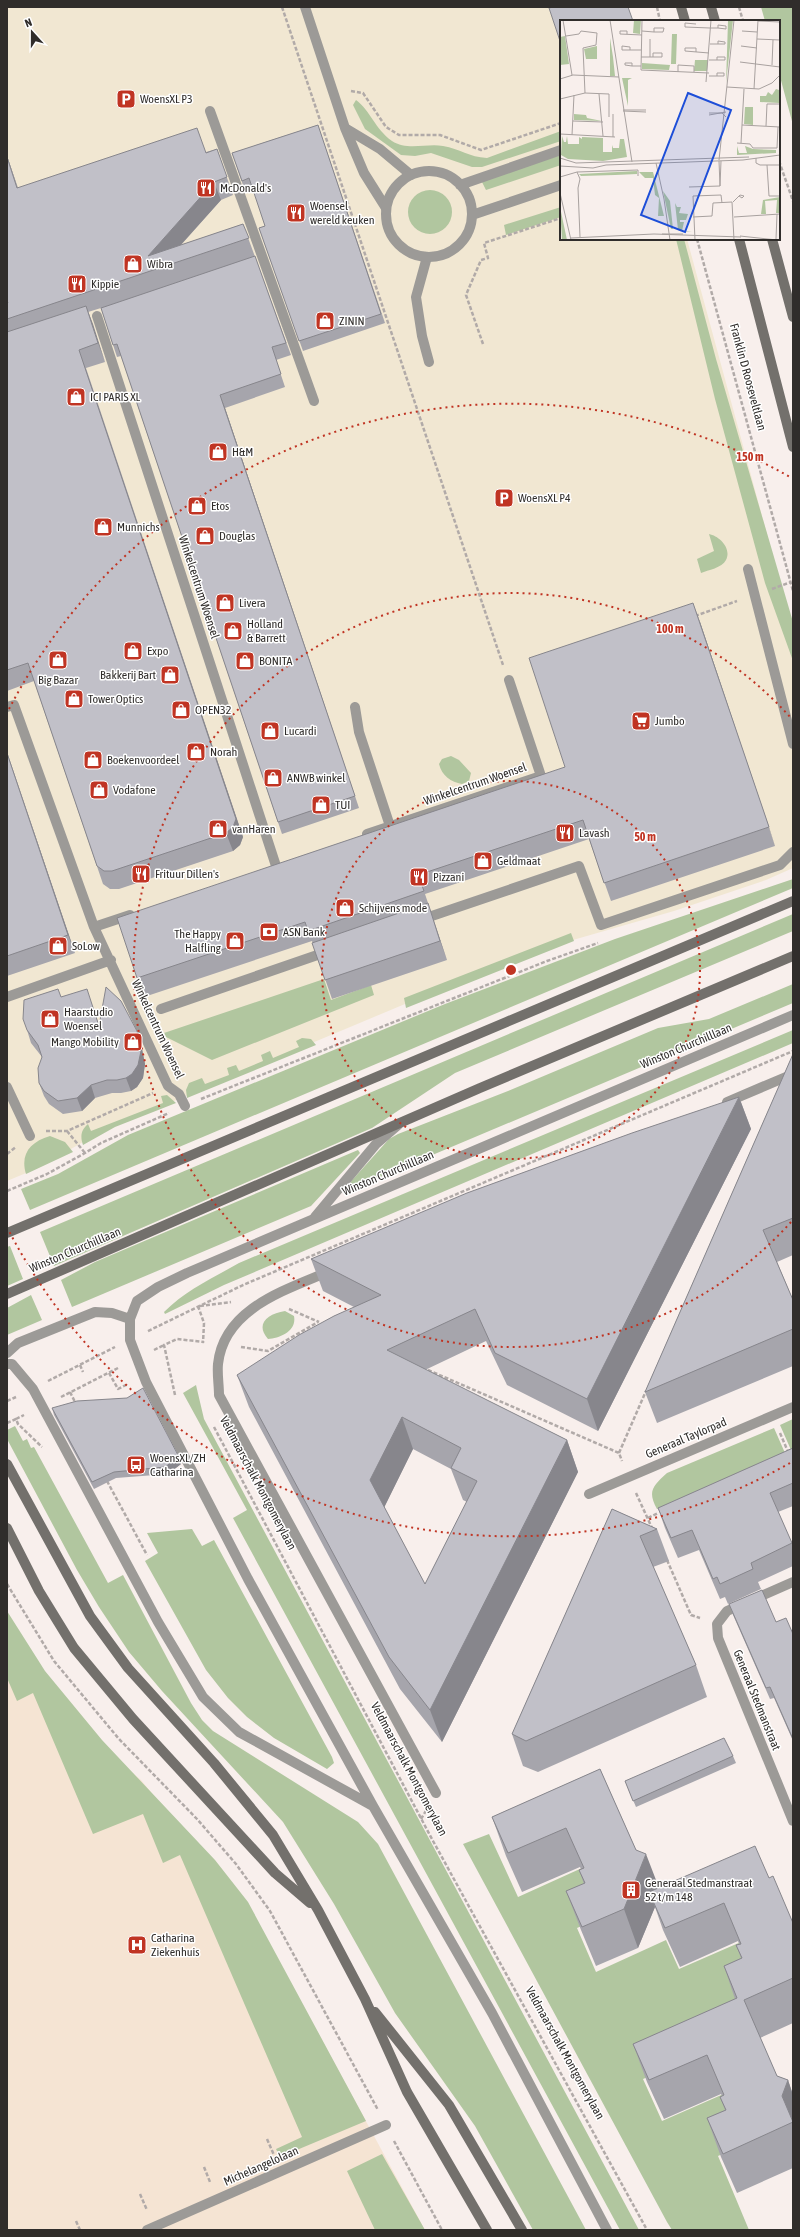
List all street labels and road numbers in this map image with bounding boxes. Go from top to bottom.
street label: Franklin D Rooseveltlaan [727,322,769,432]
street label: Winkelcentrum Woensel [176,534,223,641]
street label: Winkelcentrum Woensel [422,760,529,808]
street label: Winkelcentrum Woensel [129,977,187,1082]
street label: Winston Churchilllaan [638,1020,734,1072]
street label: Winston Churchilllaan [340,1147,436,1199]
street label: Winston Churchilllaan [27,1224,123,1276]
street label: Veldmaarschalk Montgomerylaan [217,1414,299,1552]
street label: Generaal Taylorpad [643,1415,729,1461]
street label: Generaal Stedmanstraat [730,1648,784,1753]
street label: Veldmaarschalk Montgomerylaan [368,1700,450,1838]
street label: Veldmaarschalk Montgomerylaan [523,1984,607,2122]
street label: Michelangelolaan [221,2143,301,2189]

